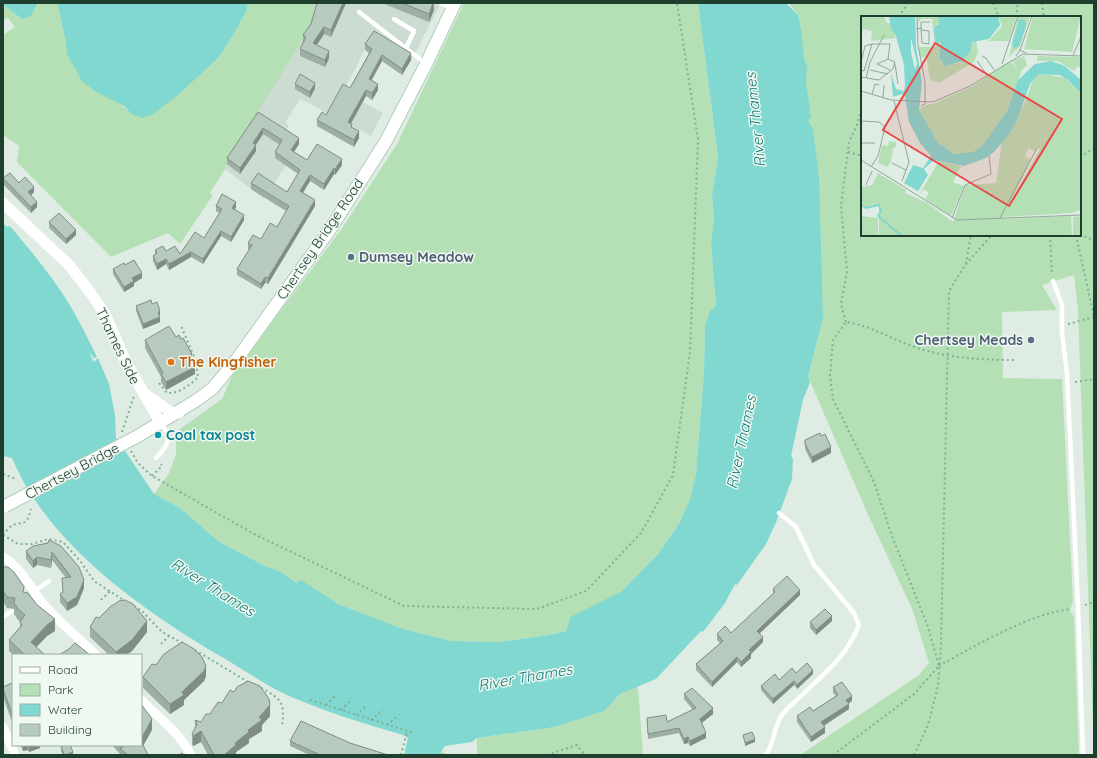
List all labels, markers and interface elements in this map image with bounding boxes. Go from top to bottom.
inset map [861,16,1081,236]
water label: River Thames [740,71,769,168]
street label: Chertsey Bridge Road [273,175,367,303]
place label: Dumsey Meadow [359,248,474,266]
marker: Dumsey Meadow [346,252,356,262]
street label: Thames Side [92,305,144,387]
place label: Chertsey Meads [914,331,1023,349]
marker: Chertsey Meads [1026,335,1036,345]
place label: The Kingfisher [179,353,277,371]
marker: The Kingfisher [166,357,176,367]
water label: River Thames [722,392,760,491]
place label: Coal tax post [166,426,256,444]
marker: Coal tax post [153,430,163,440]
street label: Chertsey Bridge [22,439,122,503]
water label: River Thames [168,554,259,621]
legend [12,654,142,746]
water label: River Thames [476,659,575,695]
text: Road [48,662,78,677]
text: Park [48,682,73,697]
text: Water [48,702,83,717]
text: Building [48,722,92,737]

